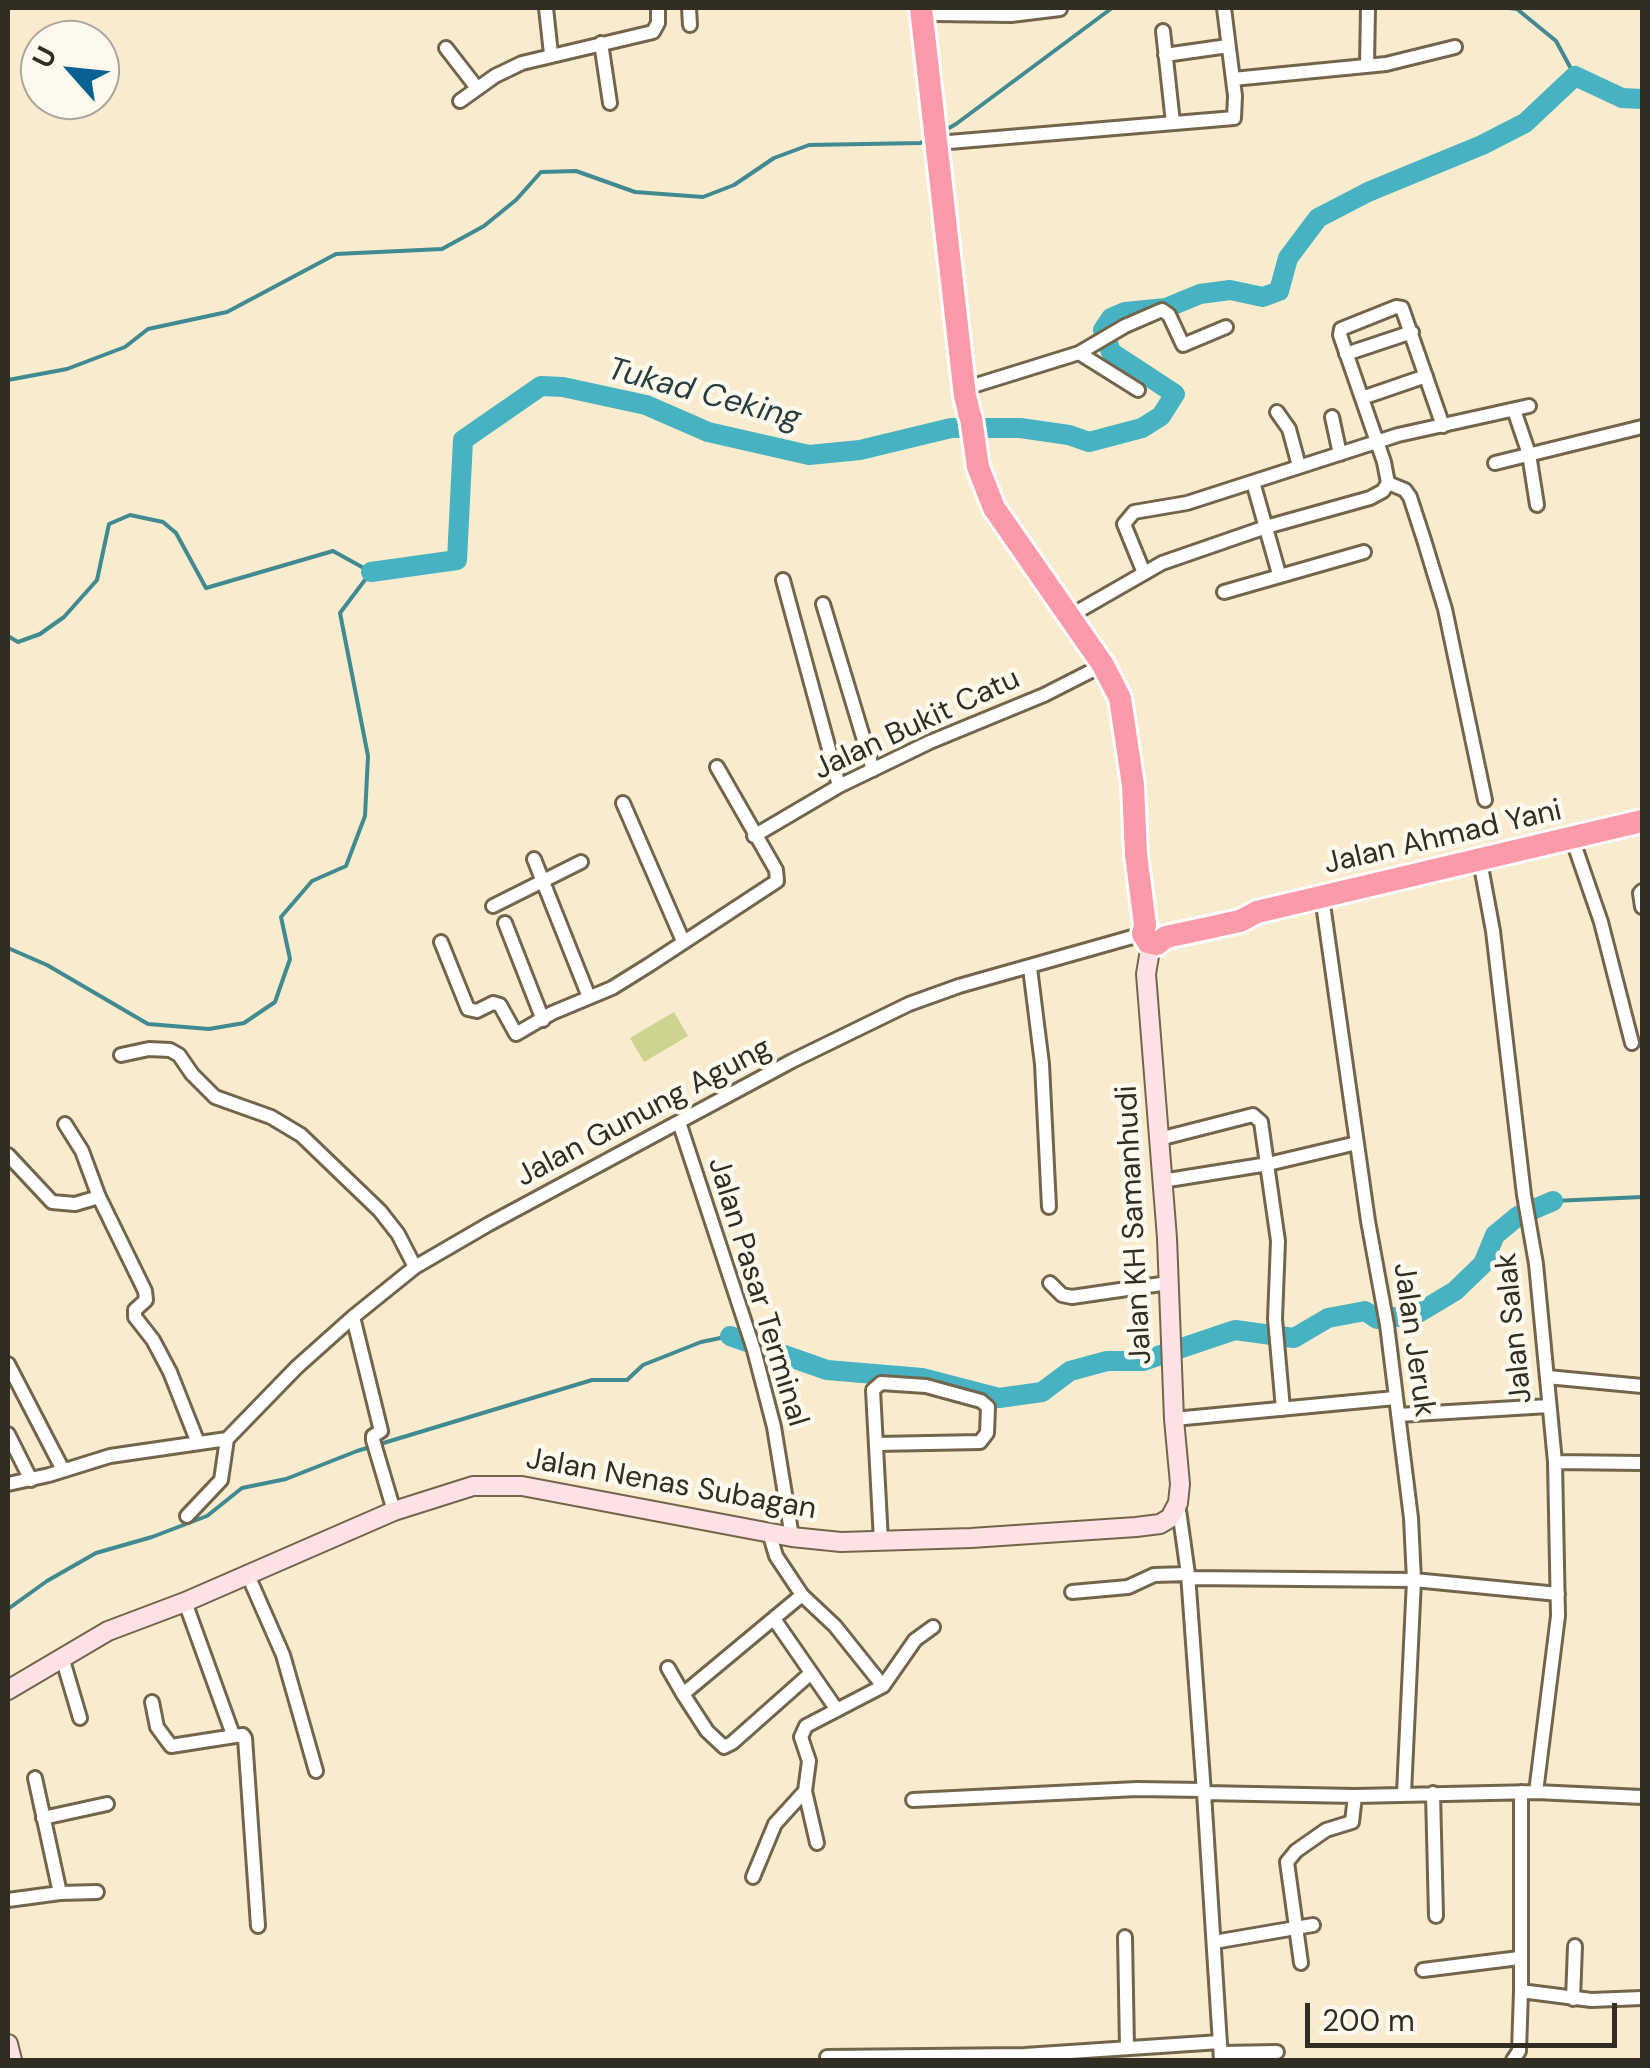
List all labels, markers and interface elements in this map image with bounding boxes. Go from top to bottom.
north arrow [20,20,120,120]
text: U [24,40,65,74]
water label: Tukad Ceking [603,351,805,439]
street label: Jalan Bukit Catu [808,662,1026,788]
street label: Jalan Ahmad Yani [1321,793,1565,883]
street label: Jalan Gunung Agung [510,1031,778,1195]
street label: Jalan KH Samanhudi [1110,1084,1160,1366]
street label: Jalan Pasar Terminal [699,1153,815,1431]
street label: Jalan Salak [1489,1251,1541,1405]
street label: Jalan Jeruk [1384,1261,1442,1419]
street label: Jalan Nenas Subagan [523,1442,819,1528]
scale bar [1310,1983,1622,2045]
text: 200 m [1322,2001,1415,2040]

